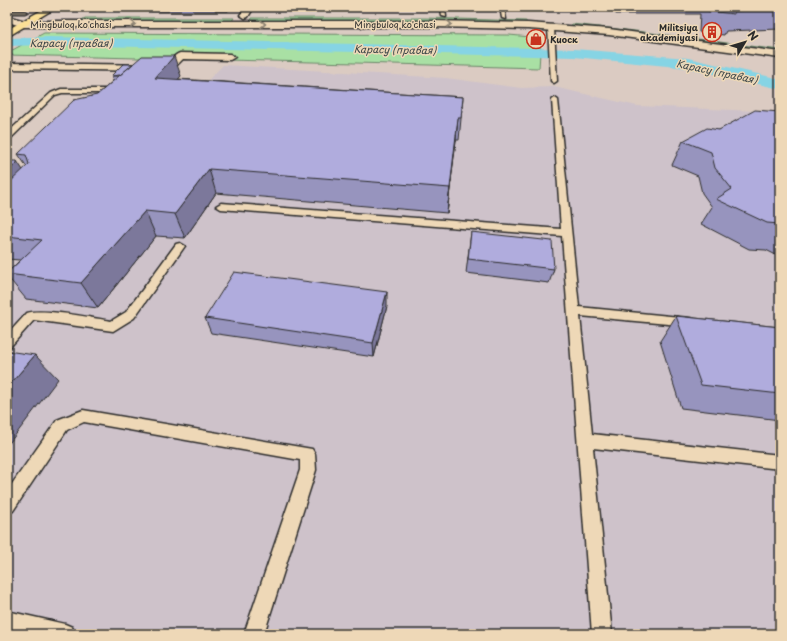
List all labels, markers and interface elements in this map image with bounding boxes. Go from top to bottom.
street label: Mingbuloq ko'chasi [30,17,112,31]
street label: Mingbuloq ko'chasi [354,17,436,31]
one-way arrow [130,20,136,28]
one-way arrow [260,20,266,28]
one-way arrow [446,20,452,28]
place label: Militsiya akademiyasi [640,20,699,44]
building icon: Militsiya akademiyasi [701,21,723,43]
north arrow [725,22,765,62]
text: N [744,27,763,44]
shop icon: Киоск [525,28,547,50]
place label: Киоск [550,32,578,46]
water label: Карасу (правая) [30,35,113,50]
water label: Карасу (правая) [354,41,438,57]
water label: Карасу (правая) [675,55,760,87]

